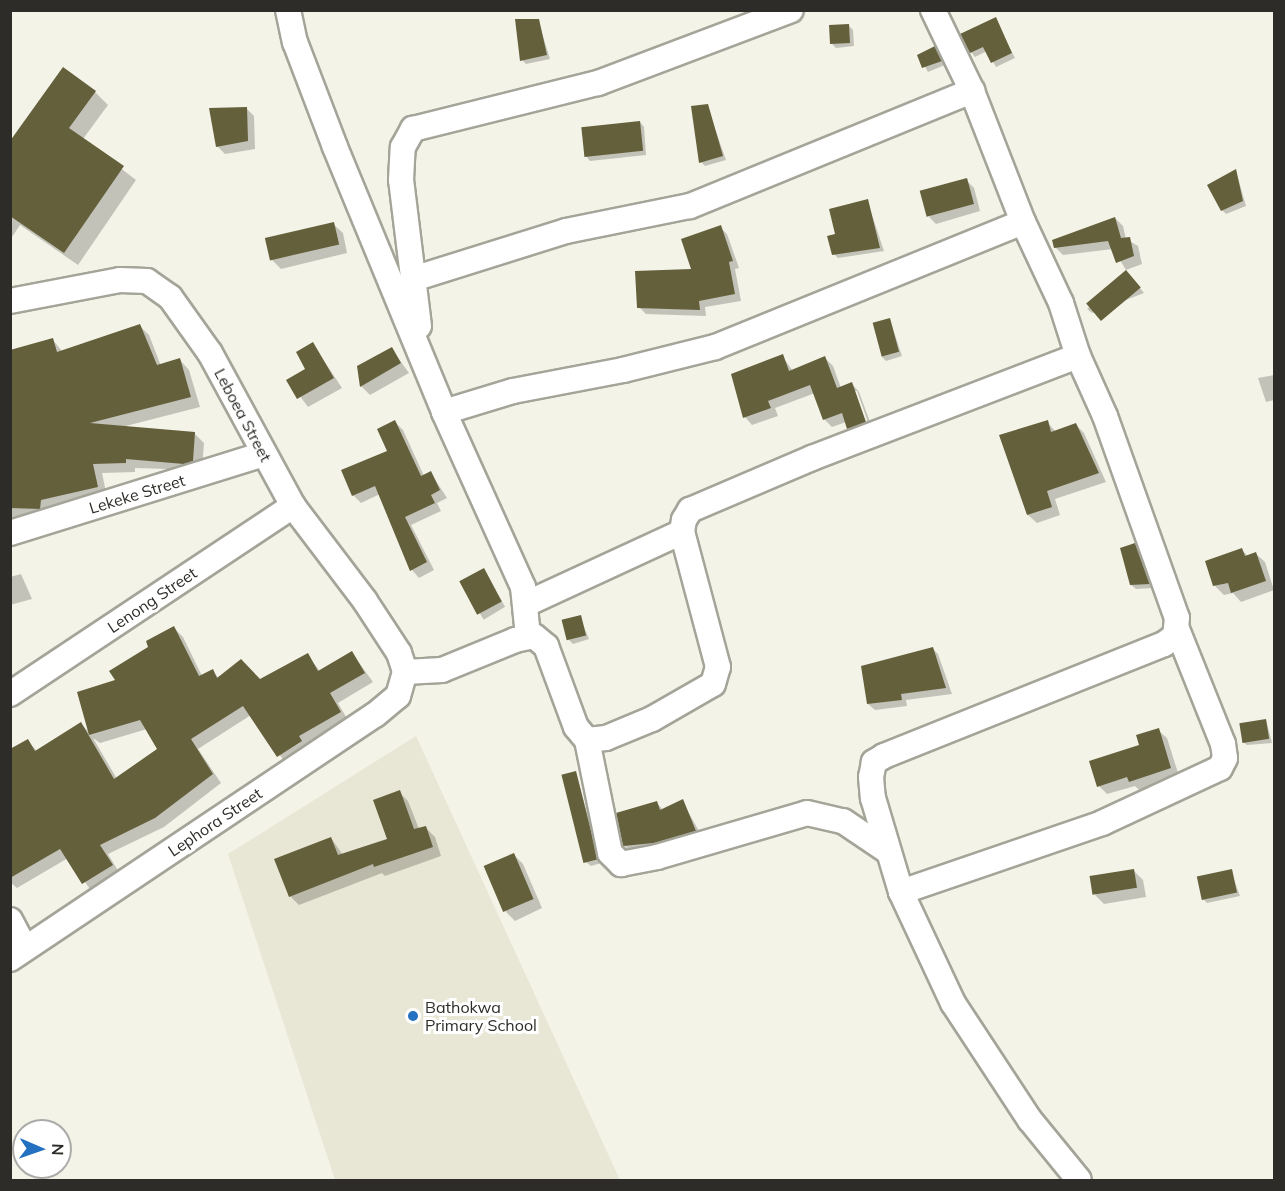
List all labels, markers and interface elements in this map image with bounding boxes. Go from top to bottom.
street label: Leboea Street [210,365,276,465]
street label: Lekeke Street [87,470,187,518]
street label: Lenong Street [104,563,200,637]
street label: Lephora Street [164,784,266,860]
place label: Bathokwa Primary School [425,997,537,1035]
marker: Bathokwa Primary School [406,1009,420,1023]
north arrow [12,1119,72,1179]
text: N [48,1143,68,1156]

